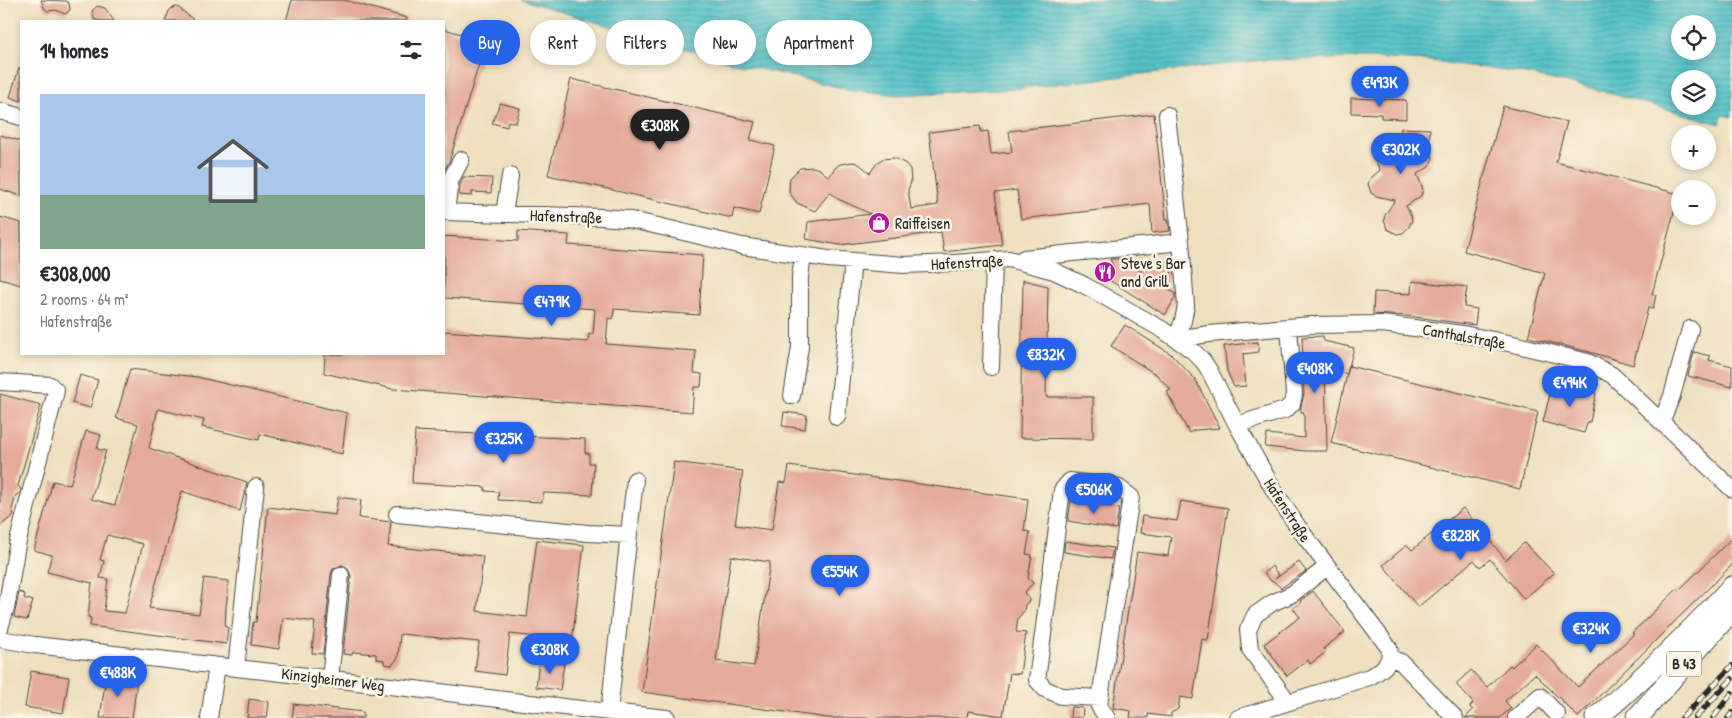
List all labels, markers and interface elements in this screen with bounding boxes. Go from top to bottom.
map controls [1671,15,1716,225]
button: locate [1671,15,1716,60]
chip: Buy [460,20,520,65]
chip: Rent [530,20,596,65]
chip: Filters [606,20,684,65]
chip: New [694,20,756,65]
chip: Apartment [766,20,872,65]
text: 14 homes [40,36,108,65]
icon: filters [397,36,425,64]
pin: €493K [1345,66,1415,108]
button: layers [1671,70,1716,115]
text: €493K [1362,71,1398,93]
pin: €308K [625,108,695,151]
text: €308K [641,114,679,136]
button: + [1671,125,1716,170]
icon: home [188,126,278,216]
pin: €302K [1366,132,1436,175]
text: €302K [1382,138,1420,160]
button: − [1671,180,1716,225]
street label: Hafenstraße [530,204,603,228]
shop icon: Raiffeisen [867,211,891,235]
place label: Raiffeisen [895,212,950,234]
street label: Hafenstraße [930,249,1004,275]
place label: Steve's Bar and Grill [1121,252,1186,292]
text: €308,000 [40,259,110,288]
restaurant icon: Steve's Bar and Grill [1093,260,1117,284]
pin: €479K [517,284,587,327]
text: 2 rooms · 64 m² [40,288,128,310]
text: €479K [534,290,570,312]
text: Hafenstraße [40,310,112,332]
street label: Canthalstraße [1421,318,1508,354]
pin: €832K [1011,338,1081,380]
text: €832K [1027,343,1065,365]
pin: €408K [1280,352,1350,394]
text: €408K [1297,357,1333,379]
pin: €494K [1535,366,1605,408]
text: €494K [1553,371,1587,393]
pin: €325K [469,422,539,464]
text: €325K [485,427,523,449]
pin: €506K [1059,472,1129,515]
street label: Hafenstraße [1259,474,1317,547]
text: €506K [1076,478,1112,500]
pin: €828K [1426,518,1496,561]
text: €828K [1442,524,1480,546]
pin: €554K [805,554,875,597]
text: €554K [822,560,858,582]
pin: €324K [1556,612,1626,654]
text: €324K [1573,617,1609,639]
pin: €308K [515,632,585,675]
text: €308K [531,638,569,660]
road number: B 43 [1666,652,1702,676]
pin: €488K [83,656,153,698]
text: €488K [100,661,136,683]
street label: Kinzigheimer Weg [280,662,386,696]

